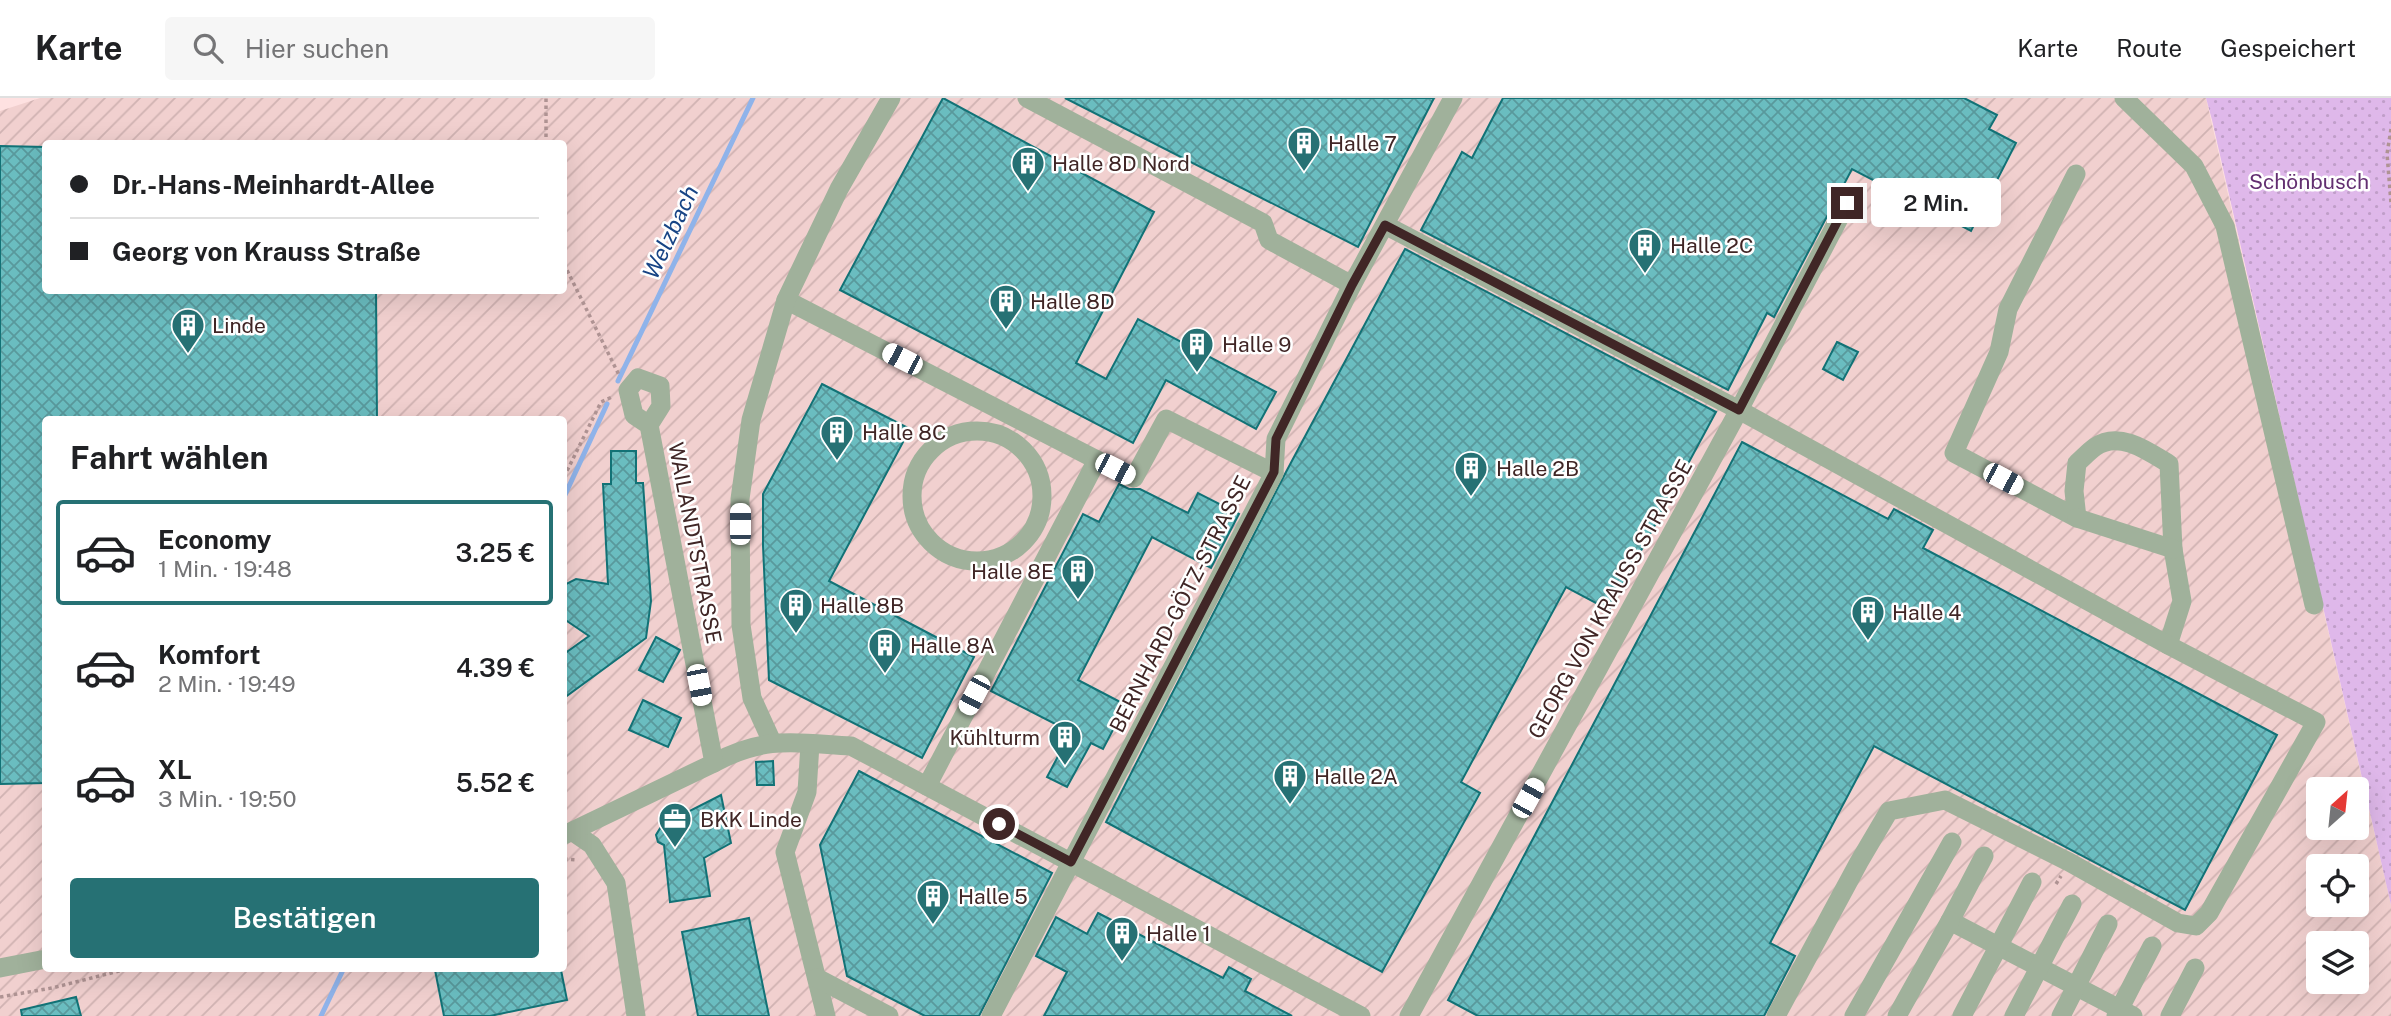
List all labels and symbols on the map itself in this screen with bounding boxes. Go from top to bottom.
building icon: Halle 7 [1285,124,1323,173]
place label: Halle 7 [1328,131,1397,156]
building icon: Halle 8D Nord [1009,144,1047,193]
place label: Halle 8D Nord [1052,151,1190,176]
park label: Schönbusch [2249,169,2369,194]
callout: 2 Min. [1871,178,2001,228]
water label: Welzbach [637,181,703,283]
route end [1831,187,1863,219]
building icon: Halle 2C [1626,226,1664,275]
place label: Halle 2C [1670,233,1753,258]
building icon: Halle 8D [987,282,1025,331]
place label: Halle 8D [1030,289,1115,314]
building icon: Linde [169,306,207,355]
place label: Linde [212,313,266,338]
building icon: Halle 9 [1178,325,1216,374]
place label: Halle 9 [1222,332,1292,357]
car [879,340,926,378]
building icon: Halle 8C [818,413,856,462]
place label: Halle 8C [862,420,946,445]
street label: WAILANDTSTRASSE [663,440,727,646]
building icon: Halle 2B [1452,449,1490,498]
car [1092,450,1139,488]
street label: GEORG VON KRAUSS STRASSE [1523,455,1697,743]
place label: Halle 2B [1496,456,1579,481]
car [1980,460,2027,498]
street label: BERNHARD-GÖTZ-STRASSE [1104,471,1256,737]
car [730,503,751,545]
building icon: Halle 8E [1059,552,1097,601]
place label: Halle 8E [971,559,1054,584]
building icon: Halle 8B [777,586,815,635]
place label: Halle 8B [820,593,904,618]
building icon: Halle 4 [1849,593,1887,642]
place label: Halle 4 [1892,600,1962,625]
building icon: Halle 8A [866,626,904,675]
place label: Halle 8A [910,633,995,658]
car [685,662,714,708]
car [955,672,994,718]
building icon: Kühlturm [1046,718,1084,767]
place label: Kühlturm [950,725,1040,750]
building icon: Halle 2A [1271,757,1309,806]
place label: Halle 2A [1314,764,1398,789]
car [1509,775,1548,821]
north arrow [2306,777,2370,840]
office icon: BKK Linde [656,800,694,849]
place label: BKK Linde [700,807,802,832]
route start [983,808,1015,840]
building icon: Halle 5 [914,877,952,926]
place label: Halle 5 [958,884,1028,909]
building icon: Halle 1 [1103,914,1141,963]
place label: Halle 1 [1146,921,1211,946]

